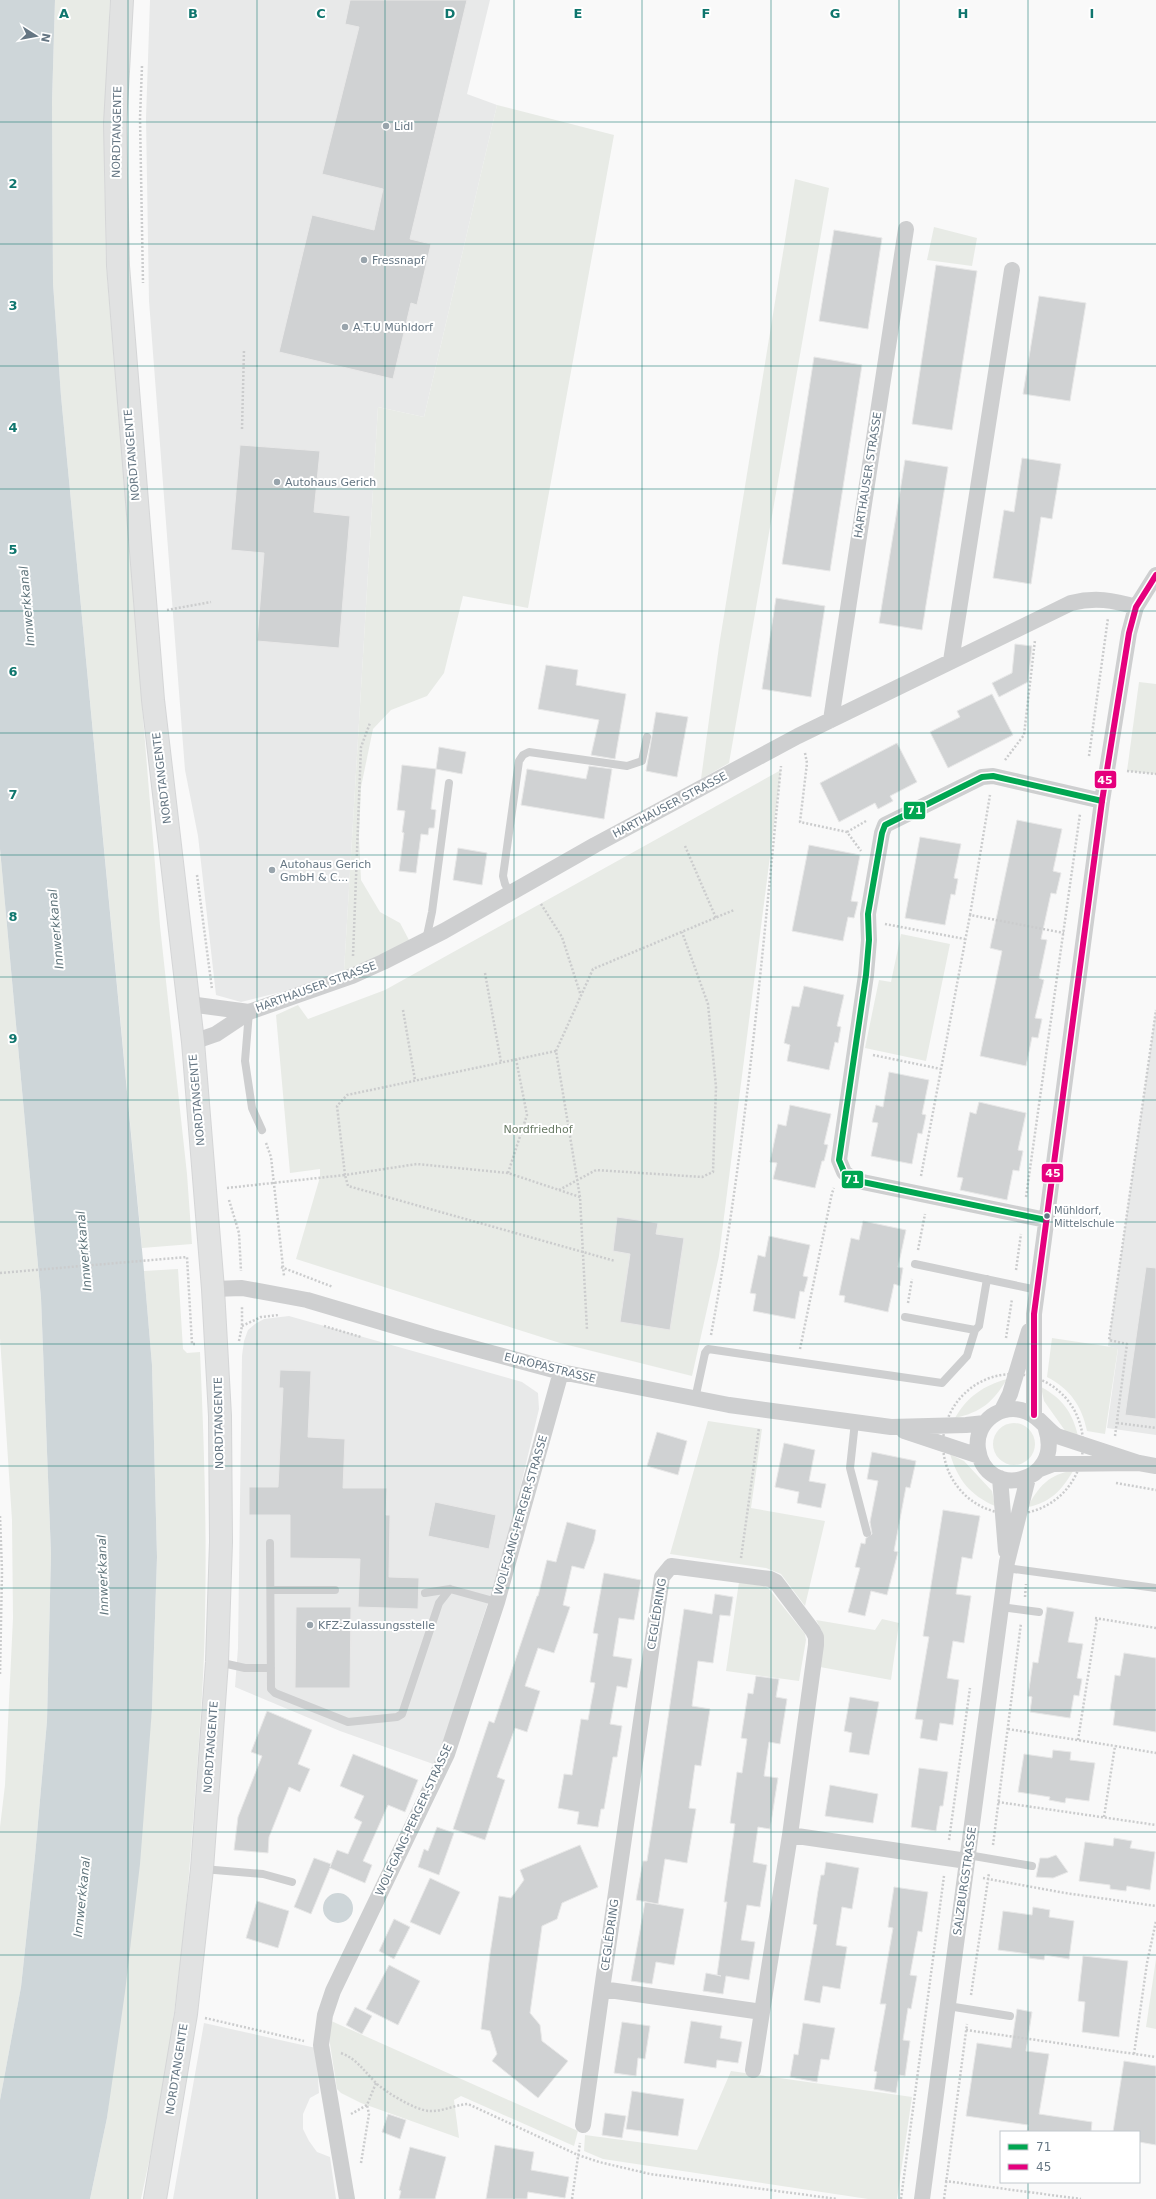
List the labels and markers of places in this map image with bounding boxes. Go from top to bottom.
place label: Lidl [394,120,413,133]
marker: Lidl [381,121,391,131]
place label: Fressnapf [372,254,426,267]
marker: Fressnapf [359,255,369,265]
place label: A.T.U Mühldorf [353,321,434,334]
marker: A.T.U Mühldorf [340,322,350,332]
place label: Autohaus Gerich [285,476,376,489]
marker: Autohaus Gerich [272,477,282,487]
place label: Autohaus Gerich GmbH & C... [280,858,371,884]
marker: Autohaus Gerich GmbH & C... [267,865,277,875]
place label: Mühldorf, Mittelschule [1054,1205,1115,1229]
marker: Mühldorf, Mittelschule [1042,1211,1052,1221]
place label: KFZ-Zulassungsstelle [318,1619,435,1632]
marker: KFZ-Zulassungsstelle [305,1620,315,1630]

